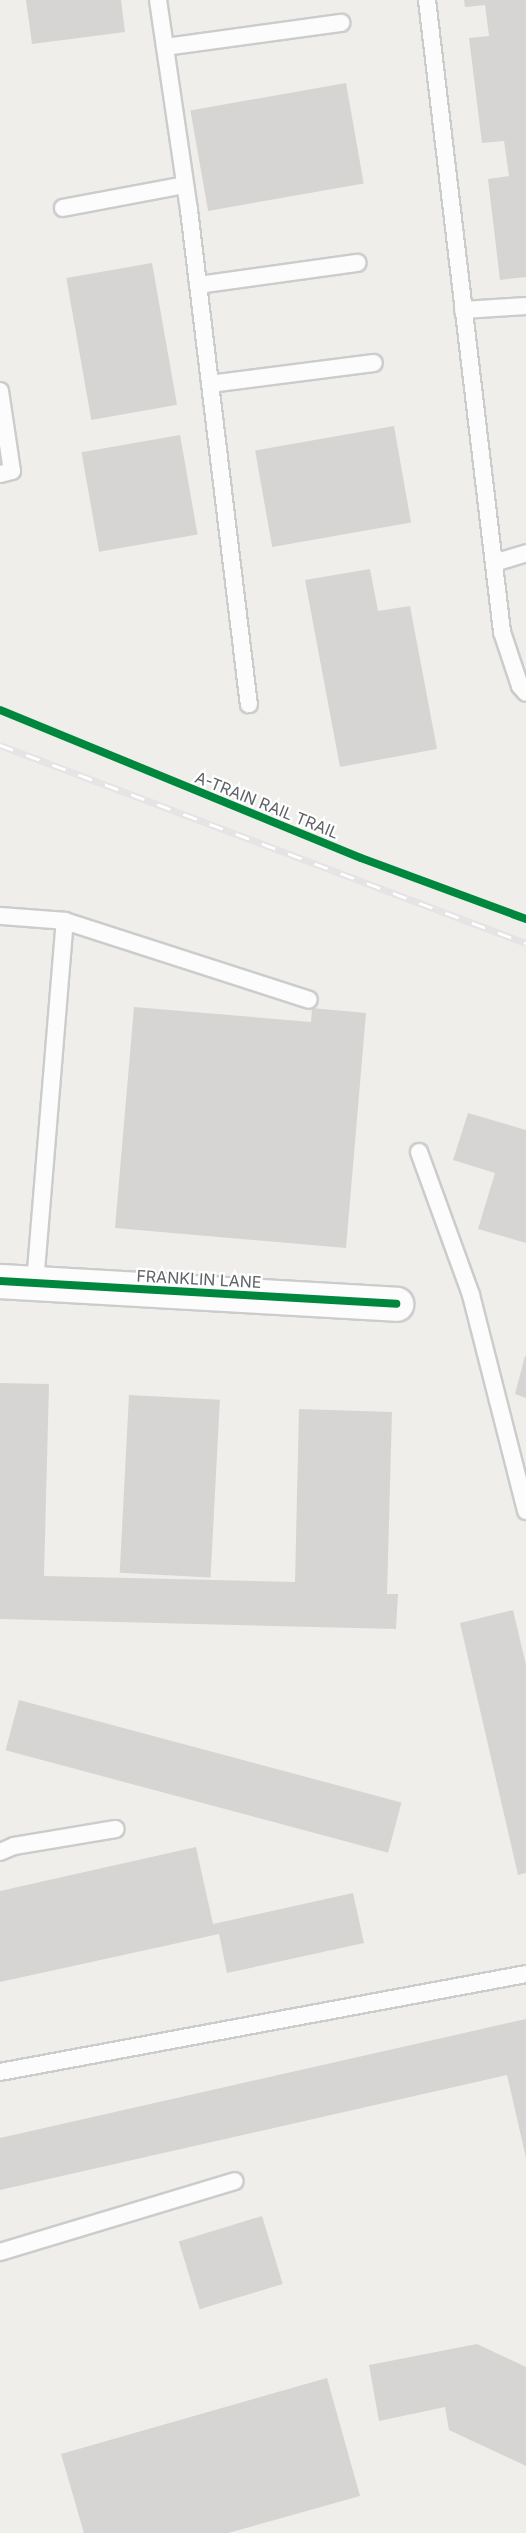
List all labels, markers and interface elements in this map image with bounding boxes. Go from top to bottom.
street label: A-TRAIN RAIL TRAIL [192,767,342,843]
street label: FRANKLIN LANE [136,1266,262,1292]

